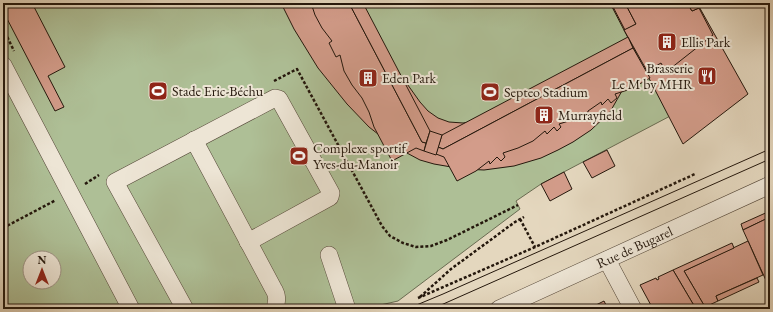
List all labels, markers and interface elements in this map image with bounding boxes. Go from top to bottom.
building icon: Ellis Park [656,31,678,53]
place label: Ellis Park [681,33,731,51]
place label: Brasserie Le M by MHR [611,59,694,93]
restaurant icon: Brasserie Le M by MHR [696,65,718,87]
building icon: Eden Park [357,67,379,89]
place label: Eden Park [382,69,437,87]
sports icon: Stade Eric-Béchu [147,80,169,102]
sports icon: Septeo Stadium [479,81,501,103]
place label: Stade Eric-Béchu [172,82,264,100]
place label: Septeo Stadium [504,83,588,101]
building icon: Murrayfield [533,104,555,126]
place label: Murrayfield [558,106,623,124]
place label: Complexe sportif Yves-du-Manoir [313,139,408,173]
sports icon: Complexe sportif Yves-du-Manoir [288,145,310,167]
street label: Rue de Bugarel [594,222,676,272]
north arrow [22,250,62,290]
text: N [38,253,47,267]

